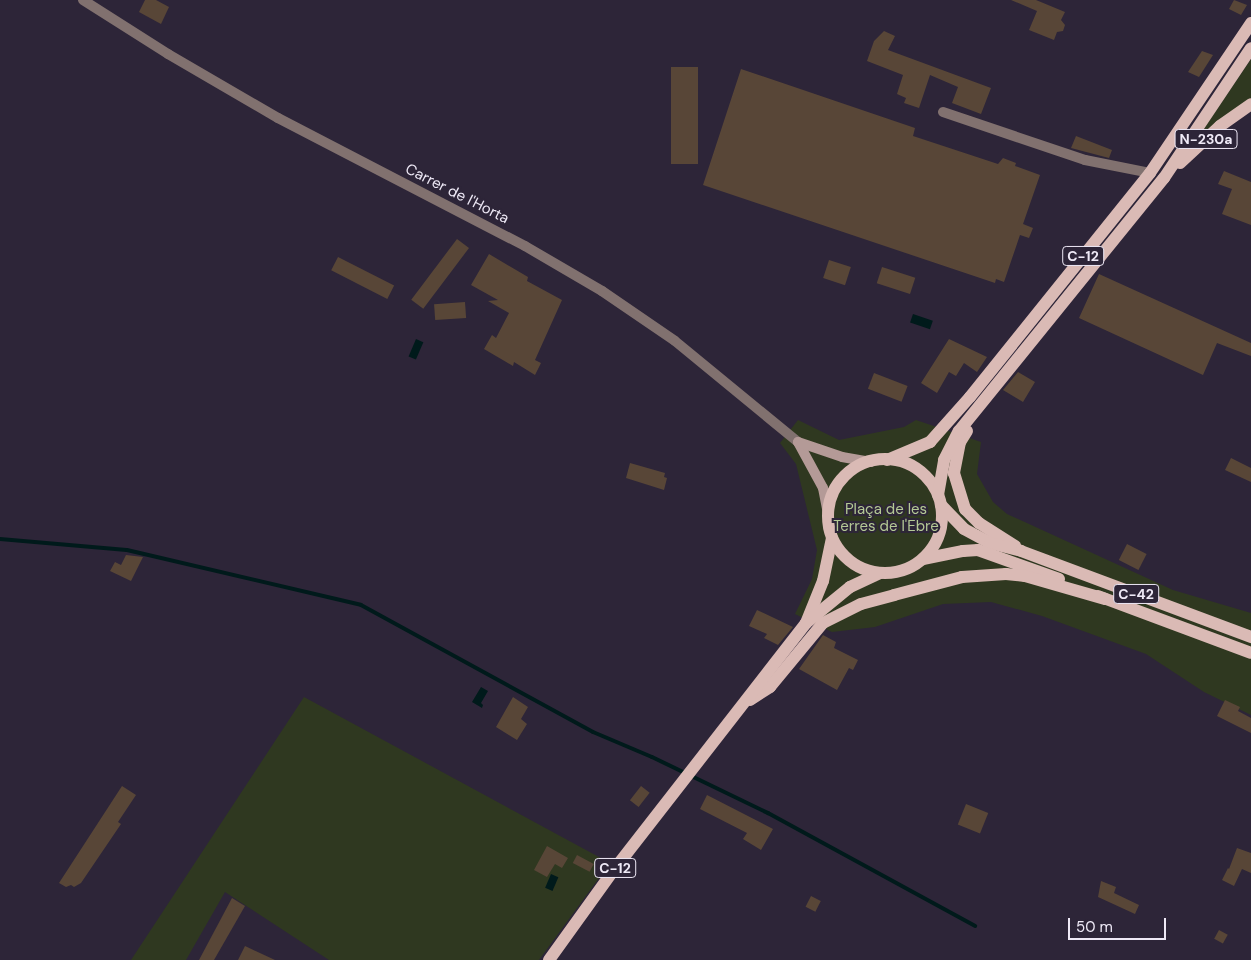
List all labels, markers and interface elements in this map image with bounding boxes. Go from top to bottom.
road number: N-230a [1174,128,1238,150]
street label: Carrer de l'Horta [402,160,512,228]
road number: C-12 [1062,245,1104,268]
park label: Plaça de les Terres de l'Ebre [833,500,939,535]
road number: C-42 [1112,582,1160,606]
road number: C-12 [594,856,636,880]
scale bar [1071,908,1168,940]
text: 50 m [1076,917,1113,937]

